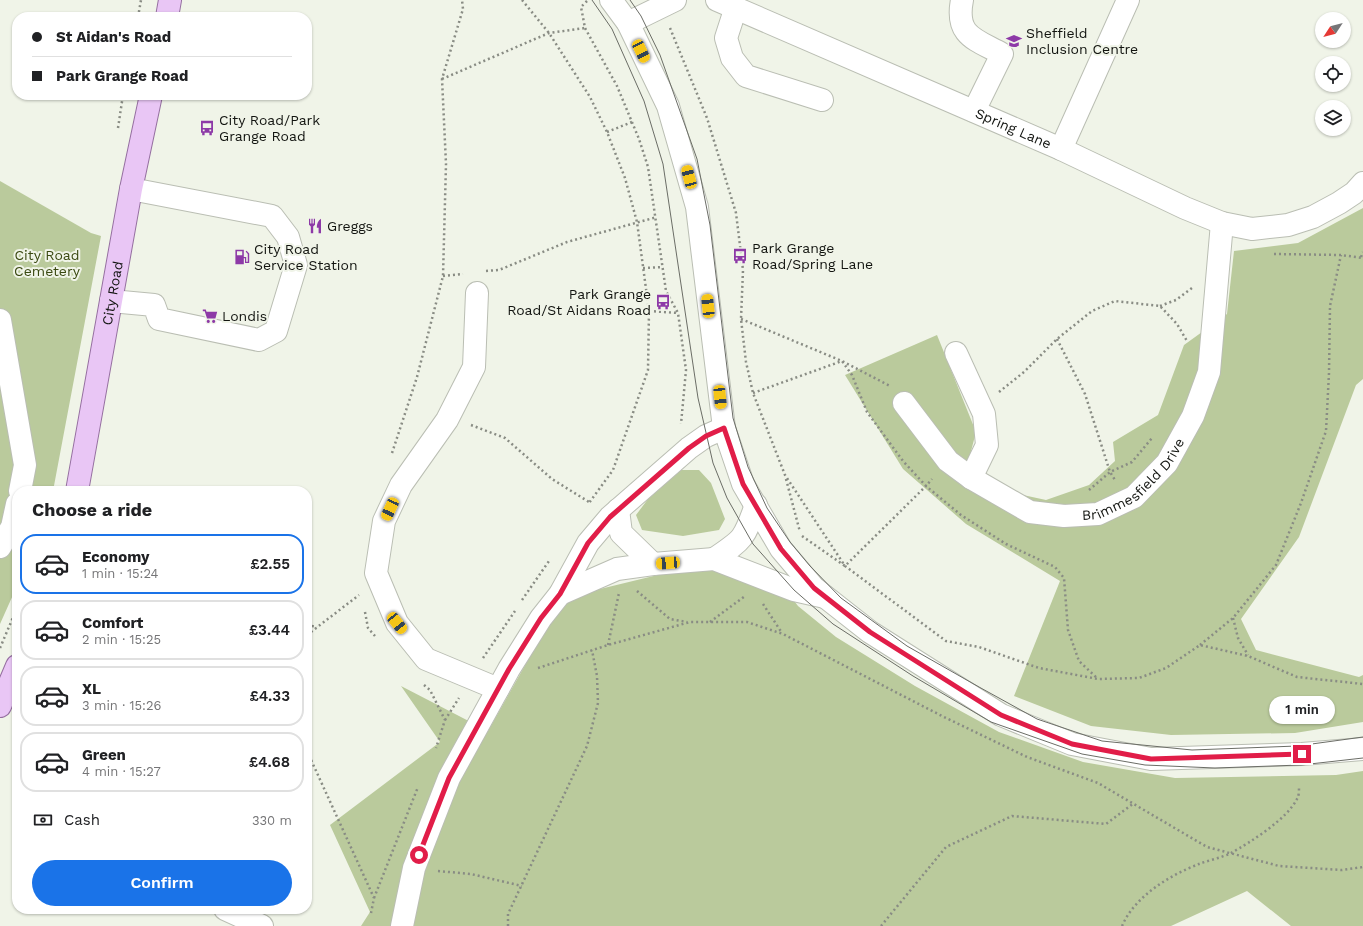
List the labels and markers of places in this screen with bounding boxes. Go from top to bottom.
place label: Sheffield Inclusion Centre [1026,25,1138,57]
school or university icon: Sheffield Inclusion Centre [1005,32,1023,50]
place label: City Road/Park Grange Road [219,112,320,144]
bus stop icon: City Road/Park Grange Road [198,119,216,137]
restaurant icon: Greggs [306,217,324,235]
place label: Greggs [327,218,373,234]
place label: Park Grange Road/Spring Lane [752,240,873,272]
place label: City Road Service Station [254,241,358,273]
bus stop icon: Park Grange Road/Spring Lane [731,247,749,265]
fuel station icon: City Road Service Station [233,248,251,266]
place label: Park Grange Road/St Aidans Road [507,286,651,318]
bus stop icon: Park Grange Road/St Aidans Road [654,293,672,311]
supermarket icon: Londis [201,307,219,325]
place label: Londis [222,308,267,324]

